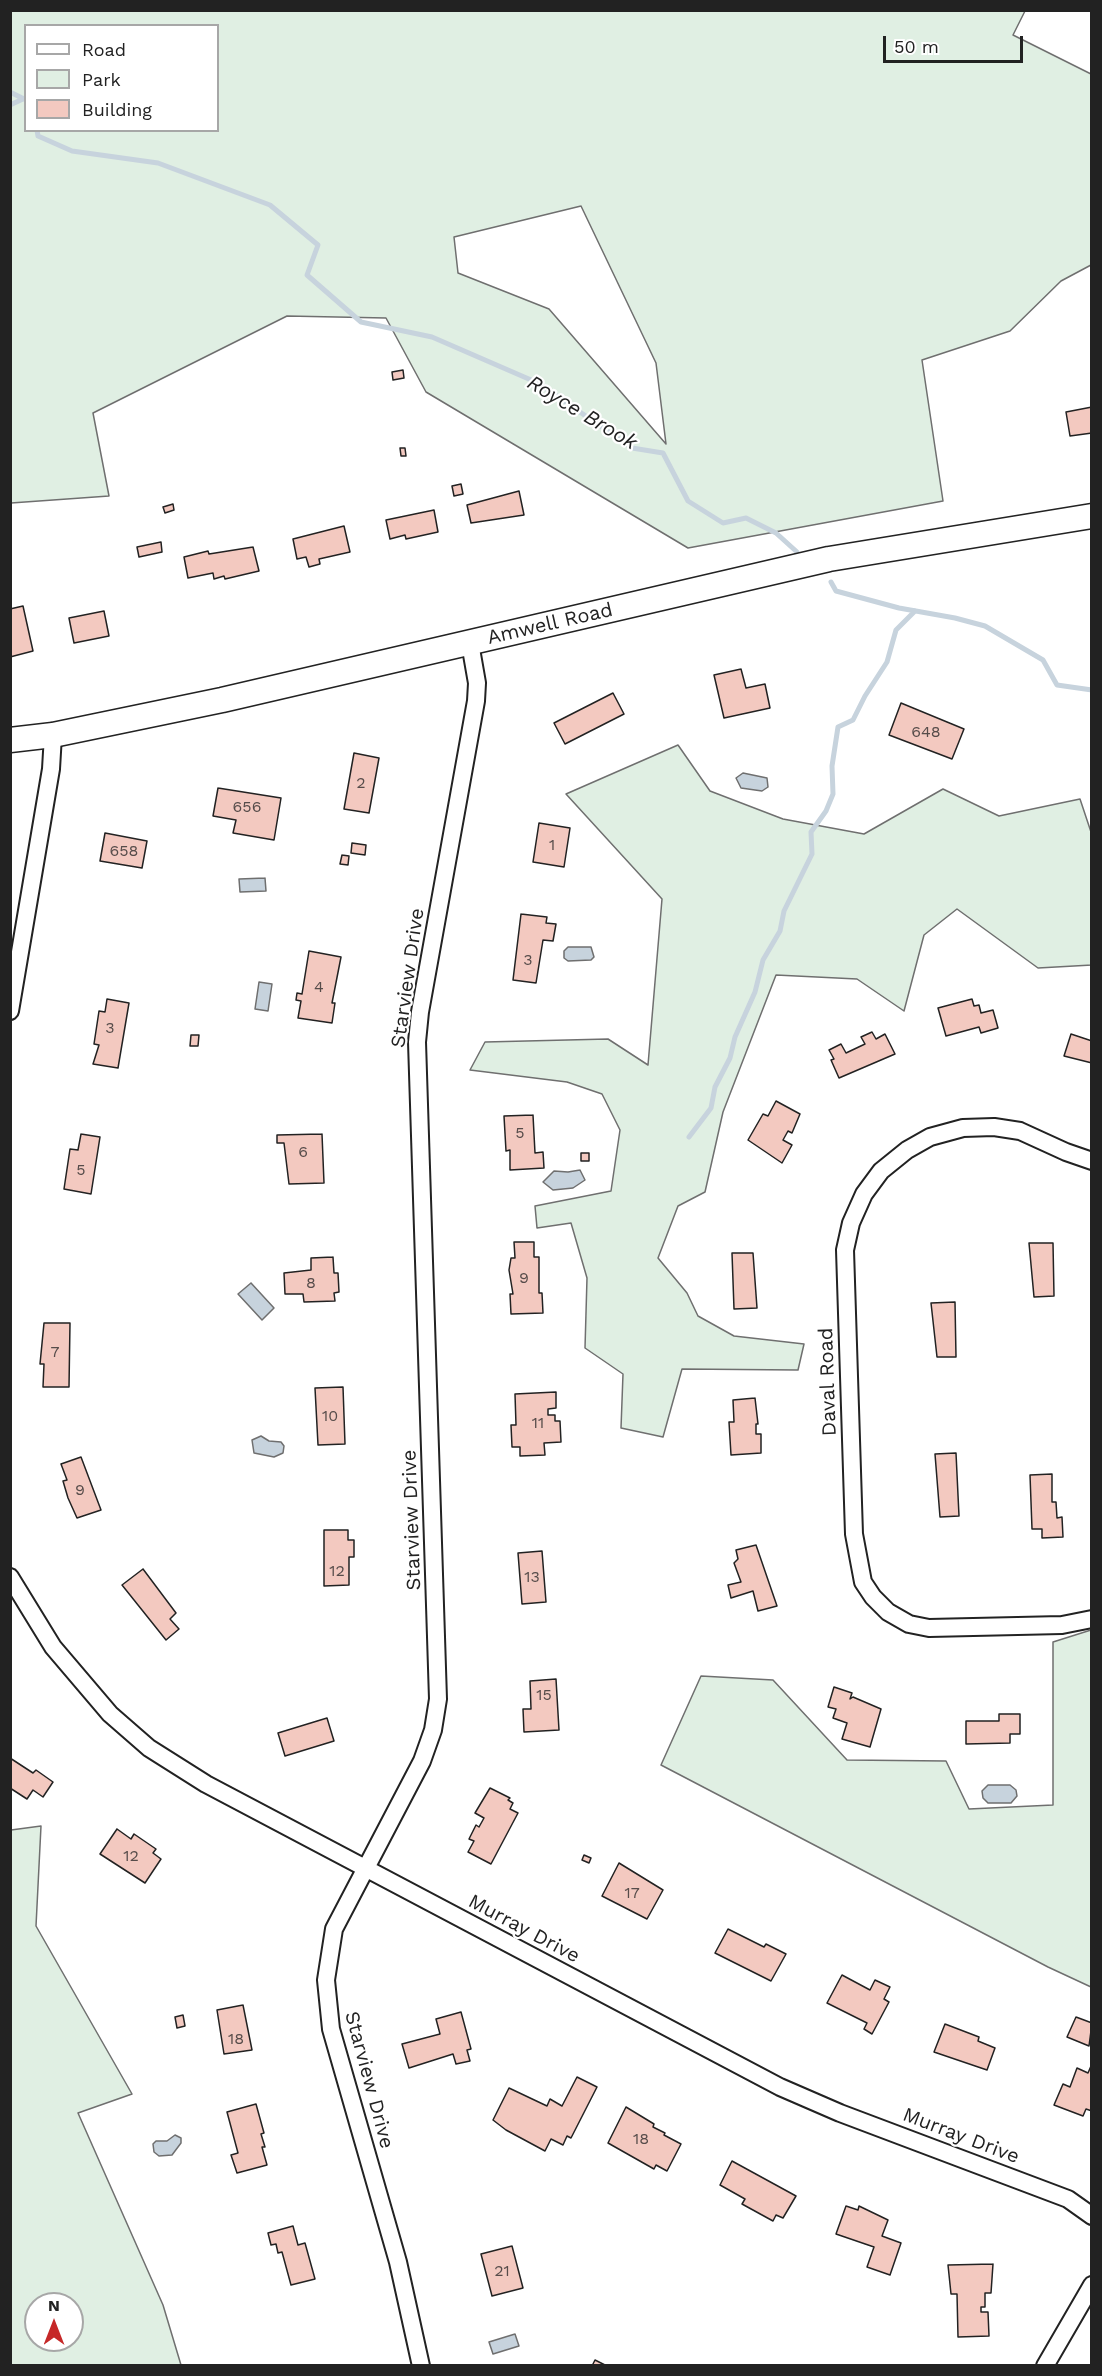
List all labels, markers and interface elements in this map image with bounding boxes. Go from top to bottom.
legend [24,24,219,132]
scale bar [886,24,1026,62]
text: 50 m [894,36,939,57]
text: Road [82,39,126,60]
text: Park [82,69,121,90]
text: Building [82,99,152,120]
water label: Royce Brook [522,370,642,456]
street label: Amwell Road [485,598,615,650]
house number: 648 [911,722,941,742]
house number: 2 [356,773,366,793]
house number: 656 [233,797,261,817]
house number: 1 [549,835,555,855]
house number: 658 [110,841,138,861]
street label: Starview Drive [386,907,430,1049]
house number: 3 [523,950,533,970]
house number: 4 [314,977,324,997]
house number: 3 [105,1018,115,1038]
house number: 5 [515,1123,525,1143]
house number: 6 [298,1142,308,1162]
house number: 5 [76,1160,86,1180]
house number: 9 [519,1268,529,1288]
house number: 8 [306,1273,316,1293]
street label: Daval Road [814,1327,842,1437]
house number: 7 [51,1342,59,1362]
house number: 10 [322,1406,338,1426]
house number: 11 [532,1413,544,1433]
street label: Starview Drive [398,1449,426,1591]
house number: 9 [75,1480,85,1500]
house number: 12 [329,1561,345,1581]
house number: 13 [524,1567,540,1587]
house number: 15 [536,1685,552,1705]
house number: 12 [123,1846,139,1866]
house number: 17 [624,1883,640,1903]
street label: Murray Drive [464,1890,584,1968]
street label: Starview Drive [339,2009,399,2151]
house number: 18 [228,2029,244,2049]
street label: Murray Drive [899,2103,1023,2169]
house number: 18 [633,2129,649,2149]
house number: 21 [494,2261,510,2281]
north arrow [24,2292,84,2352]
text: N [48,2296,60,2315]

